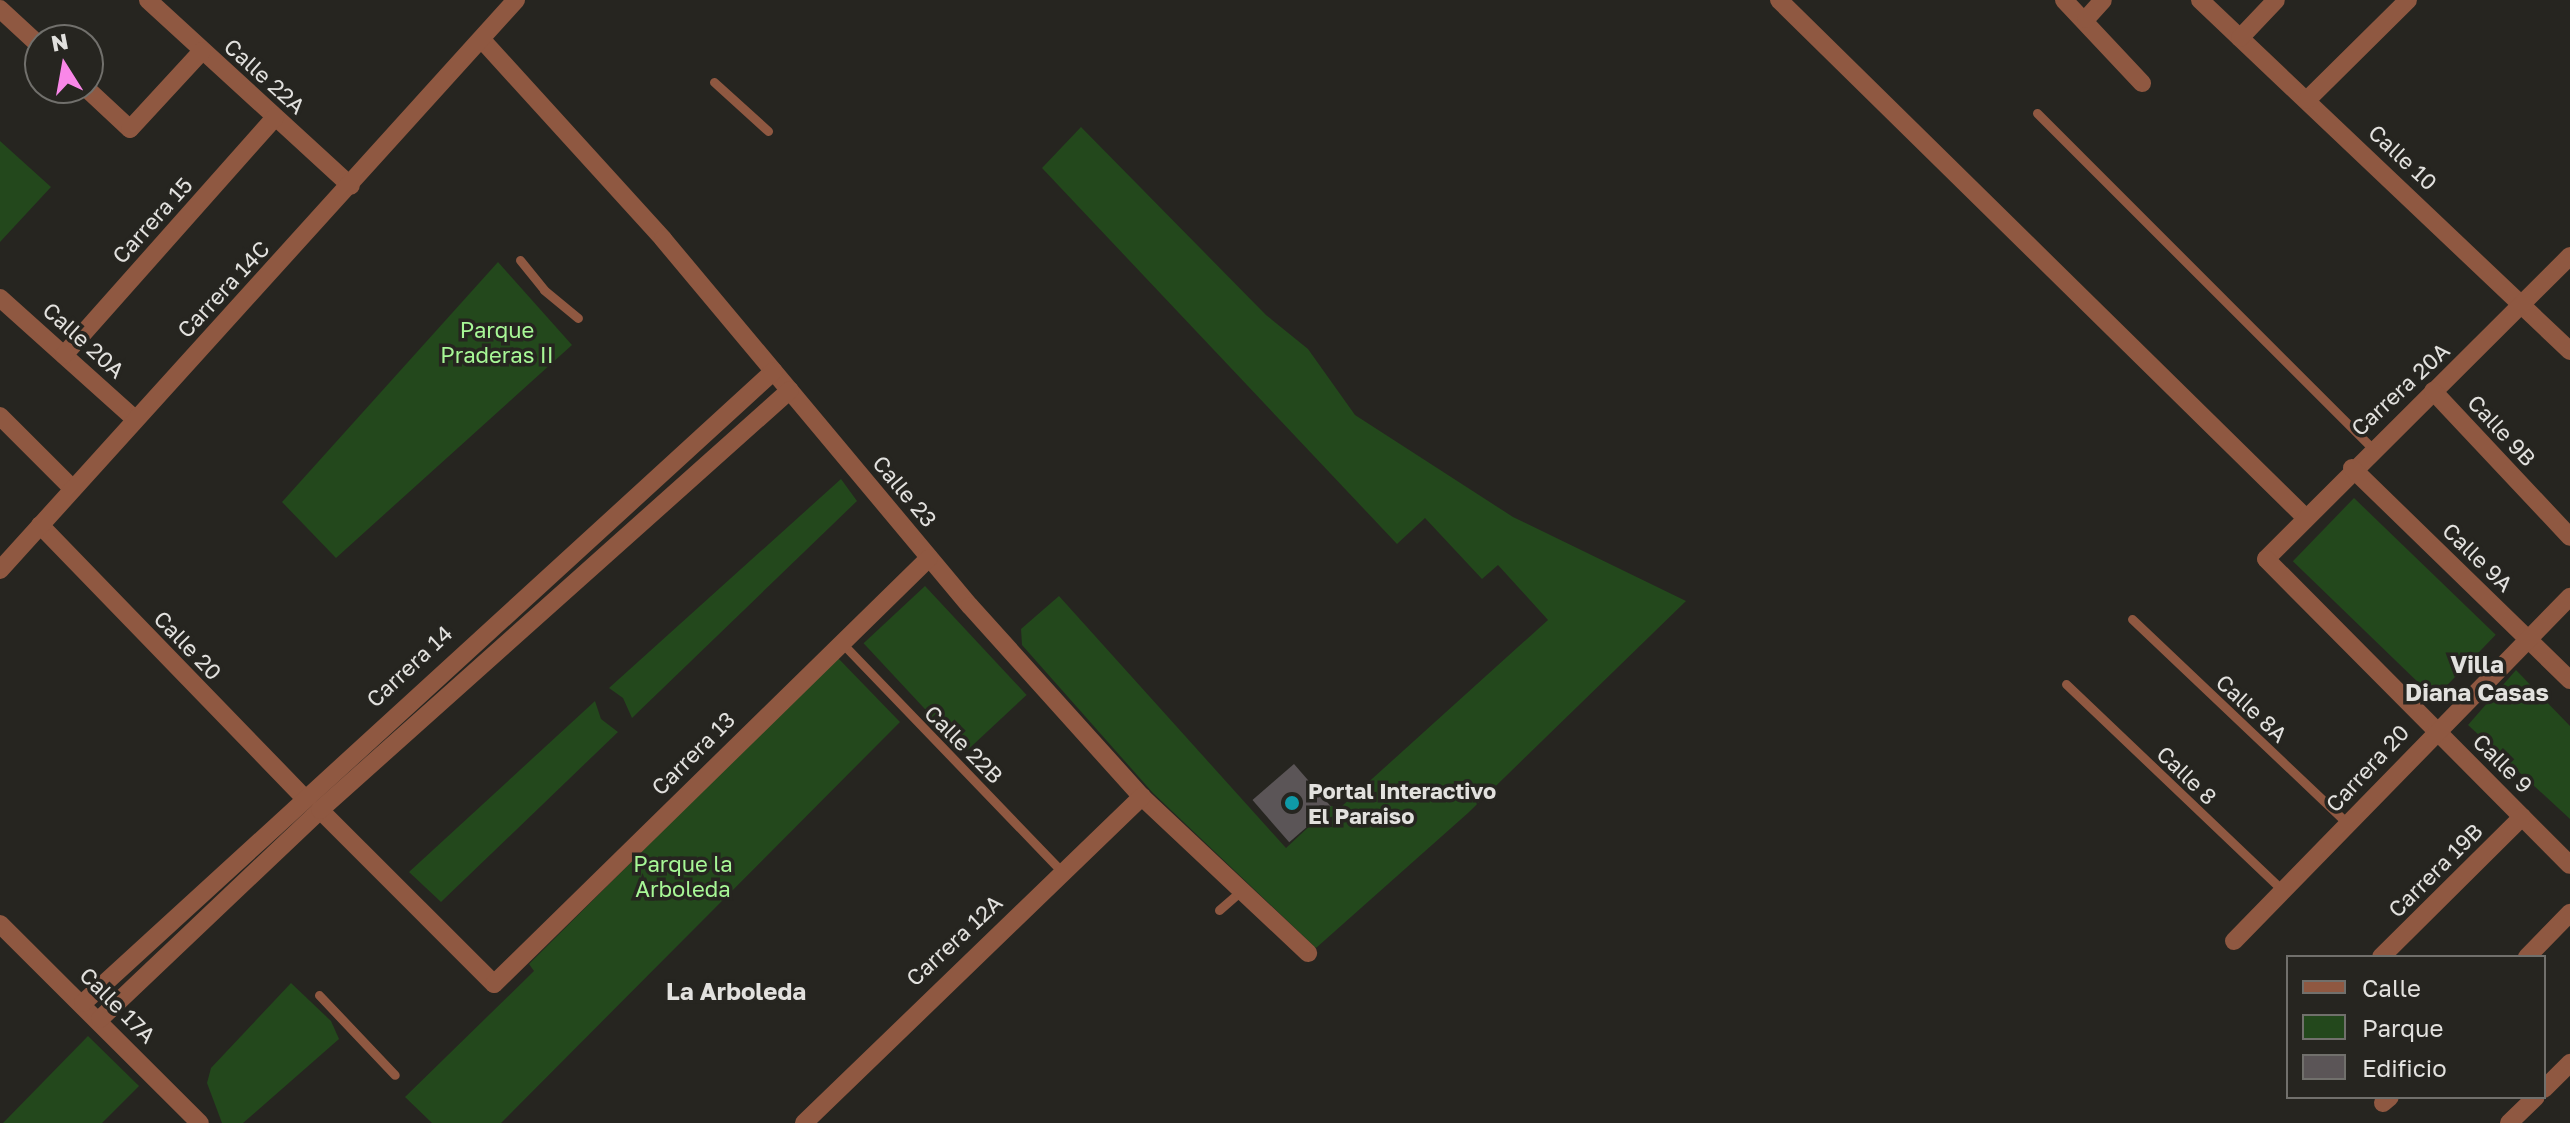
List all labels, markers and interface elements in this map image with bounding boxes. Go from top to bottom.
north arrow [24,24,104,104]
text: N [49,27,70,57]
street label: Calle 22A [219,33,311,119]
street label: Calle 10 [2363,119,2443,195]
street label: Carrera 15 [106,171,198,269]
street label: Carrera 14C [172,235,274,343]
street label: Calle 20A [38,297,130,383]
park label: Parque Praderas II [440,316,554,368]
street label: Carrera 20A [2345,337,2455,441]
street label: Calle 9B [2462,389,2542,471]
street label: Calle 23 [868,450,942,532]
street label: Calle 9A [2437,517,2519,597]
street label: Calle 20 [149,605,227,685]
street label: Carrera 14 [361,620,457,712]
district label: Villa Diana Casas [2405,650,2549,706]
street label: Calle 8A [2211,668,2293,748]
street label: Calle 22B [919,699,1009,789]
street label: Carrera 13 [646,706,740,800]
street label: Carrera 20 [2320,719,2414,817]
street label: Calle 9 [2468,728,2538,798]
street label: Calle 8 [2152,740,2222,810]
place label: Portal Interactivo El Paraiso [1308,777,1496,828]
marker: Portal Interactivo El Paraiso [1283,794,1301,812]
street label: Carrera 19B [2382,817,2488,923]
park label: Parque la Arboleda [633,850,733,902]
street label: Carrera 12A [901,889,1007,991]
legend [2286,955,2546,1099]
street label: Calle 17A [75,962,161,1048]
text: Calle [2362,973,2421,1002]
district label: La Arboleda [666,977,806,1005]
text: Parque [2362,1013,2443,1042]
text: Edificio [2362,1053,2447,1082]

